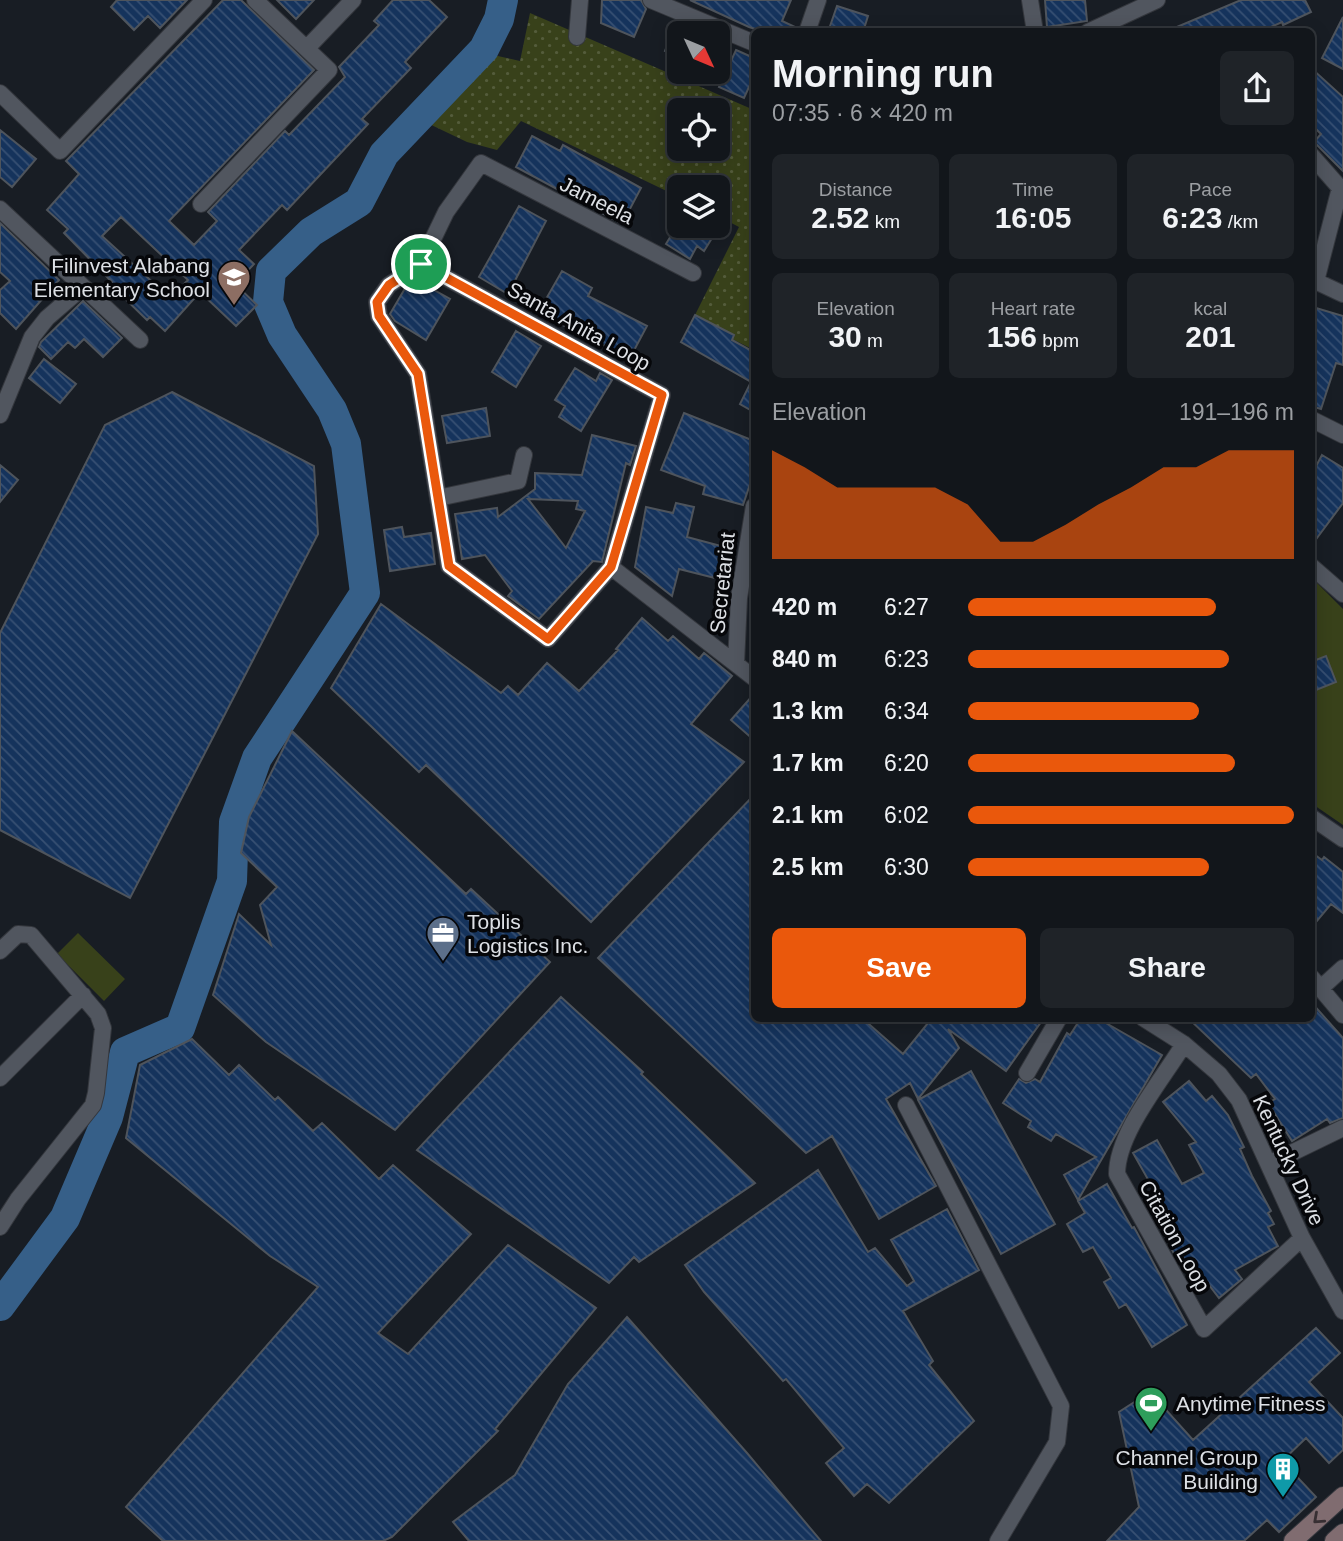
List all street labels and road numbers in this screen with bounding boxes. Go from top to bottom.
street label: Jameela [556,172,638,228]
street label: Santa Anita Loop [503,277,655,375]
street label: Secretariat [705,531,739,635]
street label: Kentucky Drive [1249,1091,1329,1229]
street label: Citation Loop [1135,1176,1215,1296]

